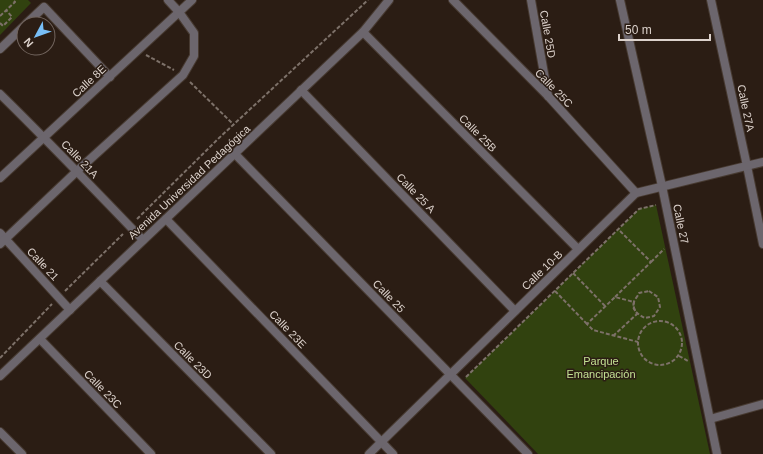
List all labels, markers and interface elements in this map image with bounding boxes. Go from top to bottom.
street label: Calle 25D [538,9,558,59]
north arrow [16,16,56,56]
scale bar [619,16,710,42]
text: 50 m [625,23,652,37]
text: N [21,36,36,49]
street label: Calle 8E [70,62,108,100]
street label: Calle 25C [533,66,575,110]
street label: Calle 27A [735,83,757,133]
street label: Calle 25B [457,112,499,154]
street label: Avenida Universidad Pedagógica [126,122,253,242]
street label: Calle 21A [59,138,101,181]
street label: Calle 25 A [394,171,438,216]
street label: Calle 27 [671,203,691,245]
street label: Calle 21 [25,245,61,283]
street label: Calle 10-B [519,248,565,292]
street label: Calle 25 [371,277,407,315]
street label: Calle 23E [267,308,309,350]
street label: Calle 23D [172,339,214,381]
park label: Parque Emancipación [566,355,636,380]
street label: Calle 23C [82,367,124,411]

